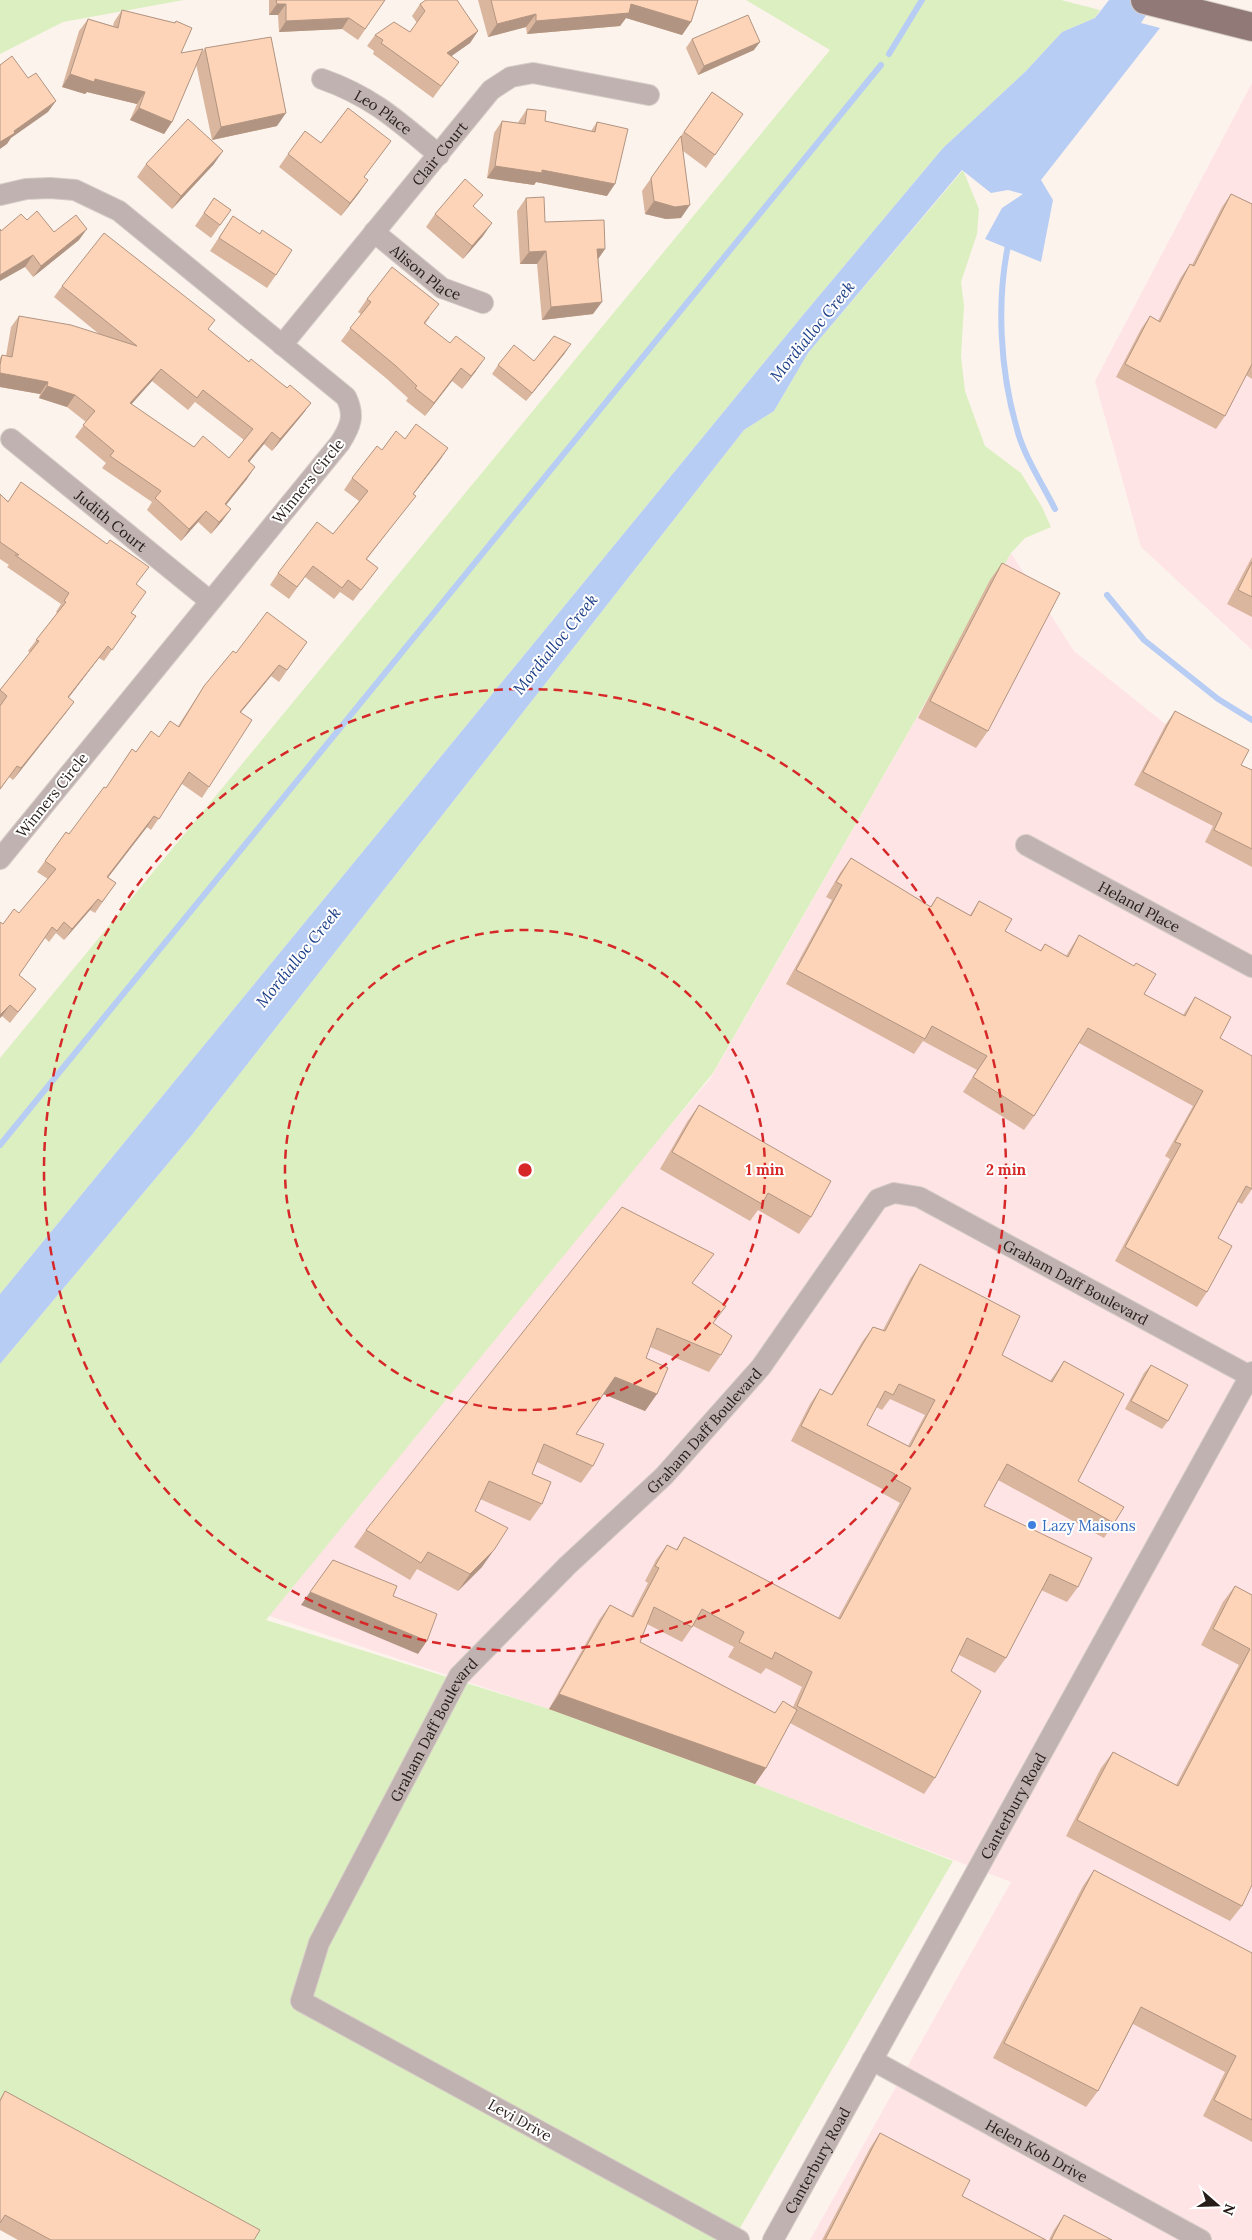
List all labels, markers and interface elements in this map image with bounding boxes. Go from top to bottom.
street label: Leo Place [351,85,416,138]
street label: Clair Court [407,117,471,189]
street label: Alison Place [386,239,464,304]
water label: Mordialloc Creek [765,277,859,385]
street label: Winners Circle [268,435,348,527]
street label: Judith Court [70,485,151,556]
water label: Mordialloc Creek [508,590,602,698]
street label: Winners Circle [12,749,92,841]
street label: Heland Place [1095,876,1184,936]
water label: Mordialloc Creek [251,903,345,1011]
text: 1 min [746,1160,785,1179]
text: 2 min [986,1160,1027,1179]
centre of rings [516,1161,534,1179]
street label: Graham Daff Boulevard [1000,1235,1152,1329]
street label: Graham Daff Boulevard [642,1364,765,1497]
place label: Lazy Maisons [1042,1516,1136,1535]
marker: Lazy Maisons [1026,1519,1038,1531]
street label: Graham Daff Boulevard [385,1654,481,1805]
street label: Canterbury Road [976,1749,1050,1862]
street label: Levi Drive [485,2095,555,2145]
street label: Canterbury Road [780,2104,854,2217]
street label: Helen Kob Drive [982,2115,1091,2186]
north arrow [1192,2180,1242,2230]
text: N [1219,2201,1240,2218]

